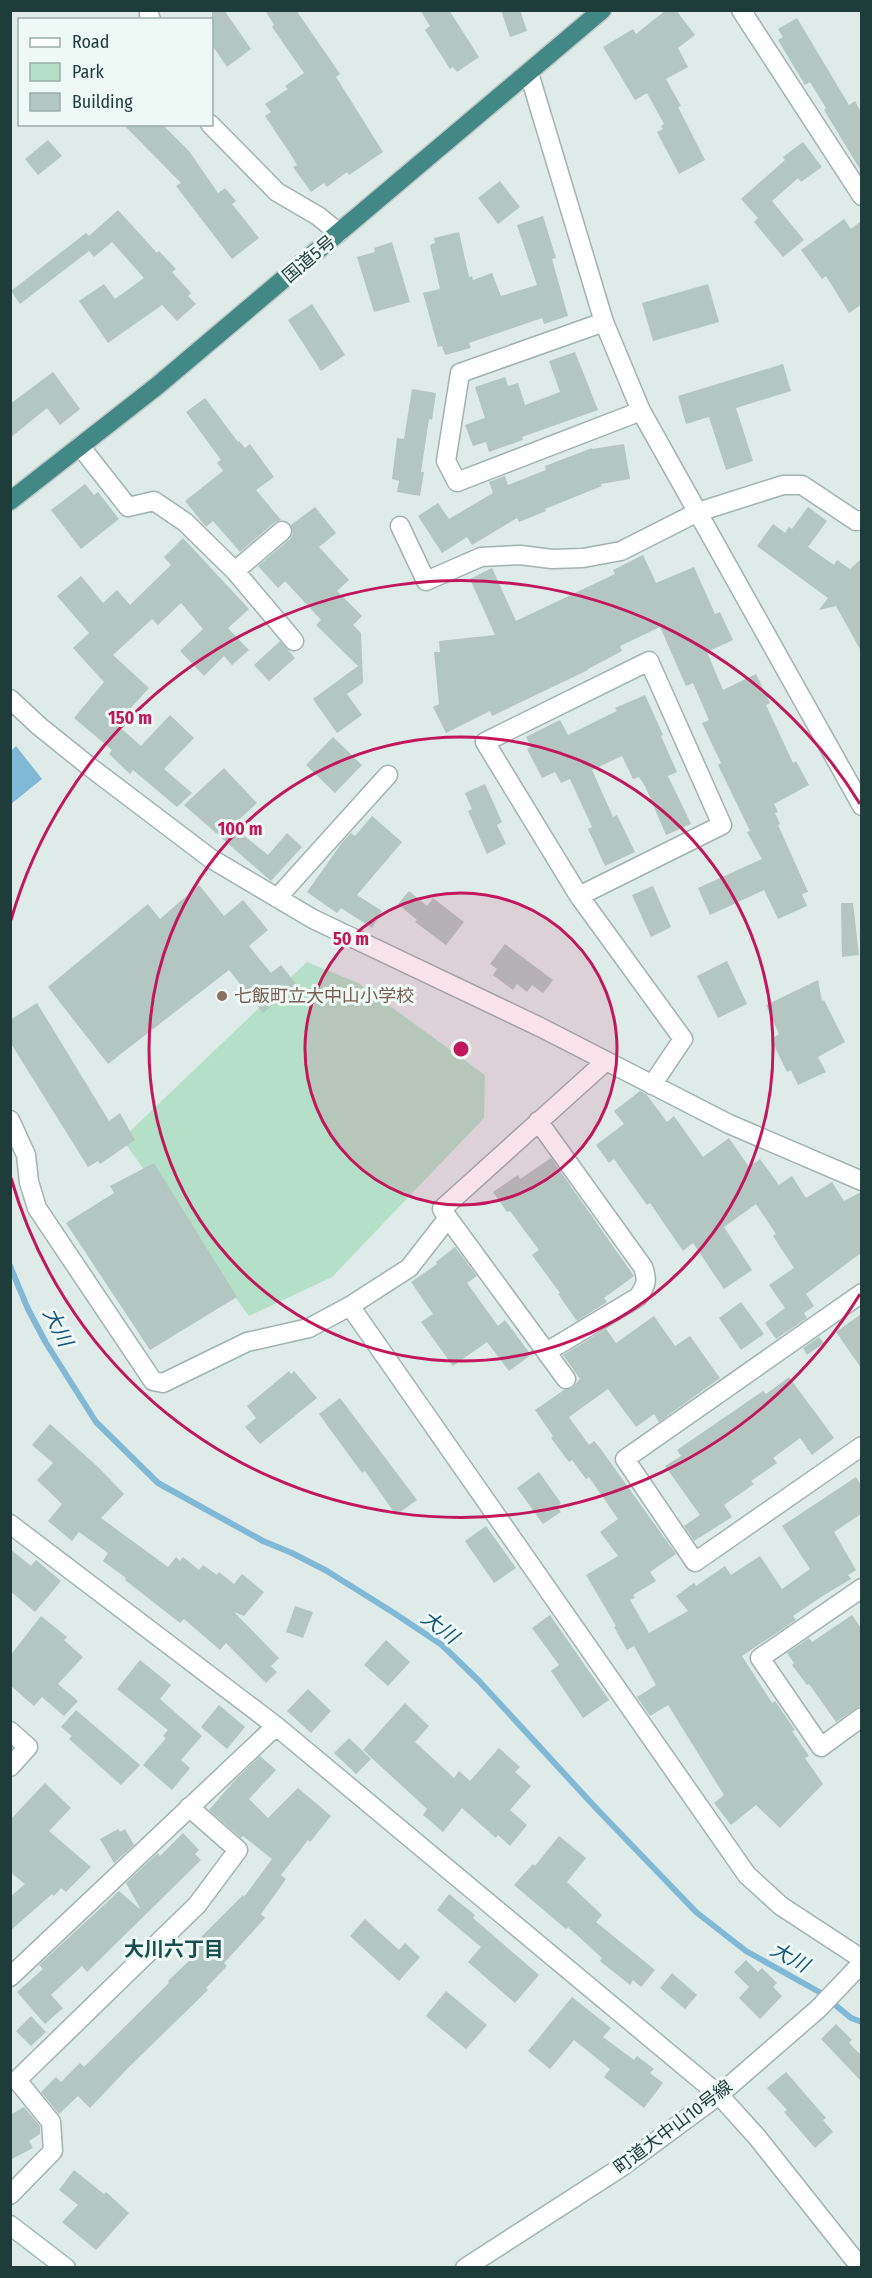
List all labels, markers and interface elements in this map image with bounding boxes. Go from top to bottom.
legend [18,18,213,126]
text: Road [72,31,109,53]
text: Park [72,61,105,83]
text: Building [72,91,133,113]
street label: 国道5号 [278,231,340,287]
text: 150 m [108,707,152,729]
text: 100 m [218,818,262,840]
text: 50 m [333,928,369,950]
place label: 七飯町立大中山小学校 [234,985,414,1007]
marker: 七飯町立大中山小学校 [215,989,229,1003]
centre of rings [451,1039,471,1059]
water label: 大川 [38,1304,79,1352]
water label: 大川 [417,1605,465,1650]
district label: 大川六丁目 [124,1937,224,1961]
water label: 大川 [767,1937,815,1978]
street label: 町道大中山10号線 [610,2075,736,2179]

